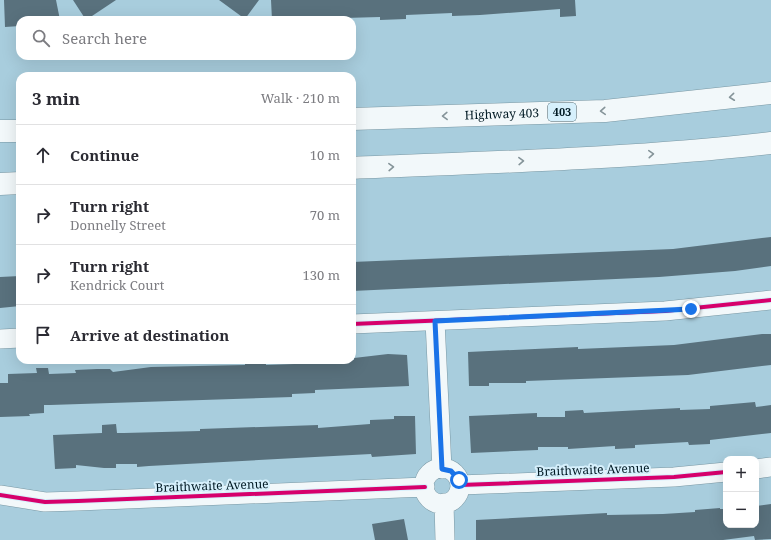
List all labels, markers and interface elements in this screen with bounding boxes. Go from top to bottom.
search box [16,16,356,60]
icon: search [30,27,52,49]
text: Search here [62,28,147,48]
text: 3 min [32,87,80,110]
text: Walk · 210 m [261,89,340,107]
one-way arrow [729,92,735,101]
road number: 403 [548,103,576,121]
street label: Highway 403 [464,104,540,123]
one-way arrow [600,106,606,115]
one-way arrow [442,112,448,121]
icon: ahead [32,144,54,166]
text: Continue [70,145,139,165]
text: 10 m [310,146,340,164]
one-way arrow [648,149,654,158]
one-way arrow [518,157,524,165]
one-way arrow [388,162,394,171]
text: Turn right [70,196,149,216]
icon: right [32,204,54,226]
text: 70 m [310,206,340,224]
text: Donnelly Street [70,216,166,234]
text: Turn right [70,256,149,276]
icon: right [32,264,54,286]
text: 130 m [303,266,340,284]
text: Kendrick Court [70,276,164,294]
route end [682,300,700,318]
icon: arrive [32,324,54,346]
text: Arrive at destination [70,325,229,345]
map controls [723,456,759,528]
button: + [723,456,759,492]
street label: Braithwaite Avenue [536,459,650,480]
route start [450,471,468,489]
street label: Braithwaite Avenue [155,475,269,496]
button: − [723,492,759,528]

